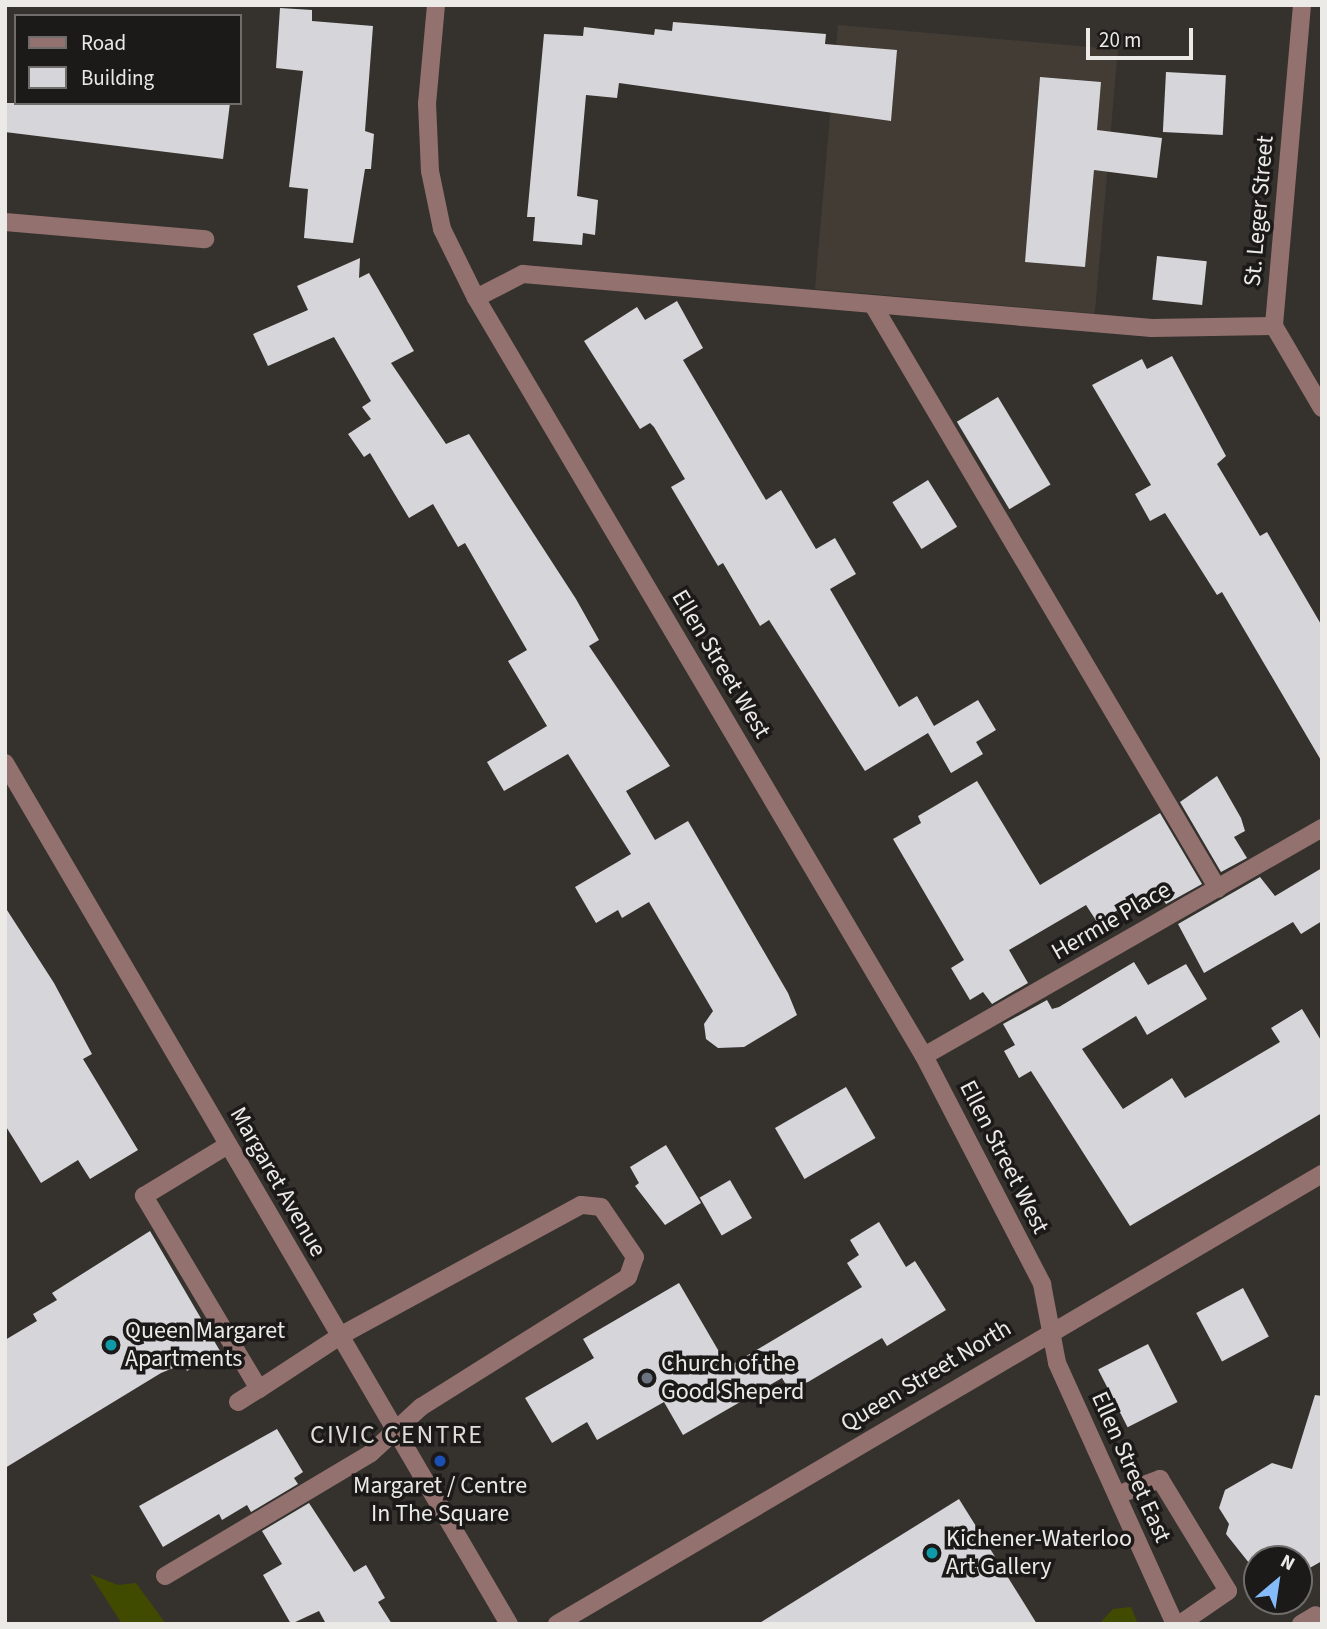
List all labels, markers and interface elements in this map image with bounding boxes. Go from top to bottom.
legend [14,14,242,105]
scale bar [1089,14,1196,58]
text: 20 m [1099,25,1141,55]
text: Road [81,28,126,58]
text: Building [81,63,154,93]
street label: St. Leger Street [1238,134,1280,288]
street label: Ellen Street West [665,585,777,743]
street label: Hermie Place [1046,875,1176,967]
street label: Ellen Street West [953,1076,1055,1238]
street label: Margaret Avenue [224,1102,332,1262]
street label: Queen Street North [836,1314,1016,1438]
place label: Queen Margaret Apartments [125,1317,285,1373]
marker: Queen Margaret Apartments [103,1337,119,1353]
place label: Church of the Good Sheperd [661,1350,804,1406]
marker: Church of the Good Sheperd [639,1370,655,1386]
street label: Ellen Street East [1085,1387,1177,1547]
district label: CIVIC CENTRE [312,1419,482,1451]
marker: Margaret / Centre In The Square [432,1453,448,1469]
place label: Margaret / Centre In The Square [353,1472,527,1528]
place label: Kichener-Waterloo Art Gallery [946,1525,1132,1581]
marker: Kichener-Waterloo Art Gallery [924,1545,940,1561]
north arrow [1243,1545,1313,1615]
text: N [1275,1548,1300,1578]

